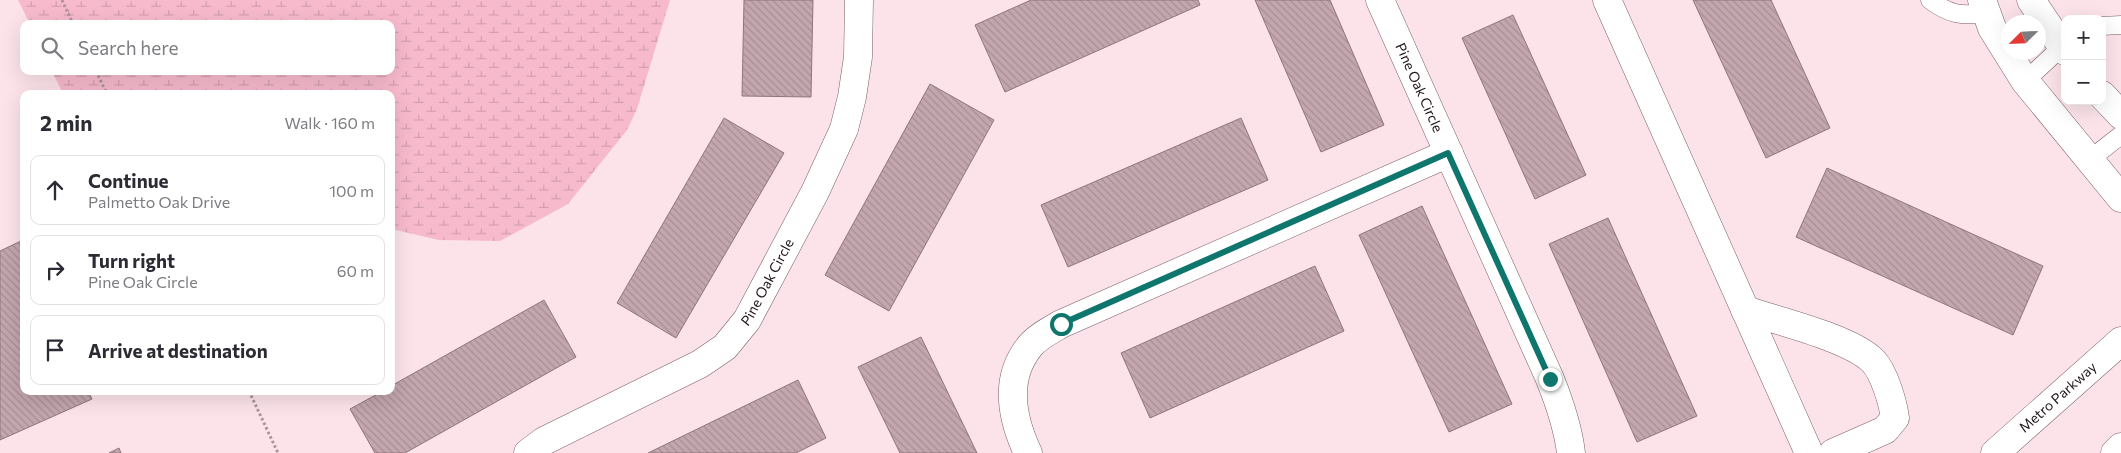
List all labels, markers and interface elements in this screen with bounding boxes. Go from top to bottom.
north arrow [2001,15,2046,60]
map controls [2061,15,2106,105]
button: + [2061,15,2106,60]
search box [20,20,395,75]
icon: search [38,34,66,62]
text: Search here [78,36,178,59]
street label: Pine Oak Circle [1392,40,1447,135]
button: − [2061,60,2106,105]
text: 2 min [40,110,92,135]
text: Walk · 160 m [285,113,375,132]
text: Continue [88,169,168,192]
icon: ahead [41,176,69,204]
text: 100 m [329,181,374,200]
text: Palmetto Oak Drive [88,192,230,211]
street label: Pine Oak Circle [737,235,797,329]
text: Turn right [88,249,175,272]
icon: right [41,256,69,284]
text: 60 m [337,261,374,280]
text: Pine Oak Circle [88,272,198,291]
route start [1050,313,1073,336]
icon: arrive [41,336,69,364]
text: Arrive at destination [88,339,268,362]
street label: Metro Parkway [2015,358,2100,436]
route end [1539,368,1562,391]

